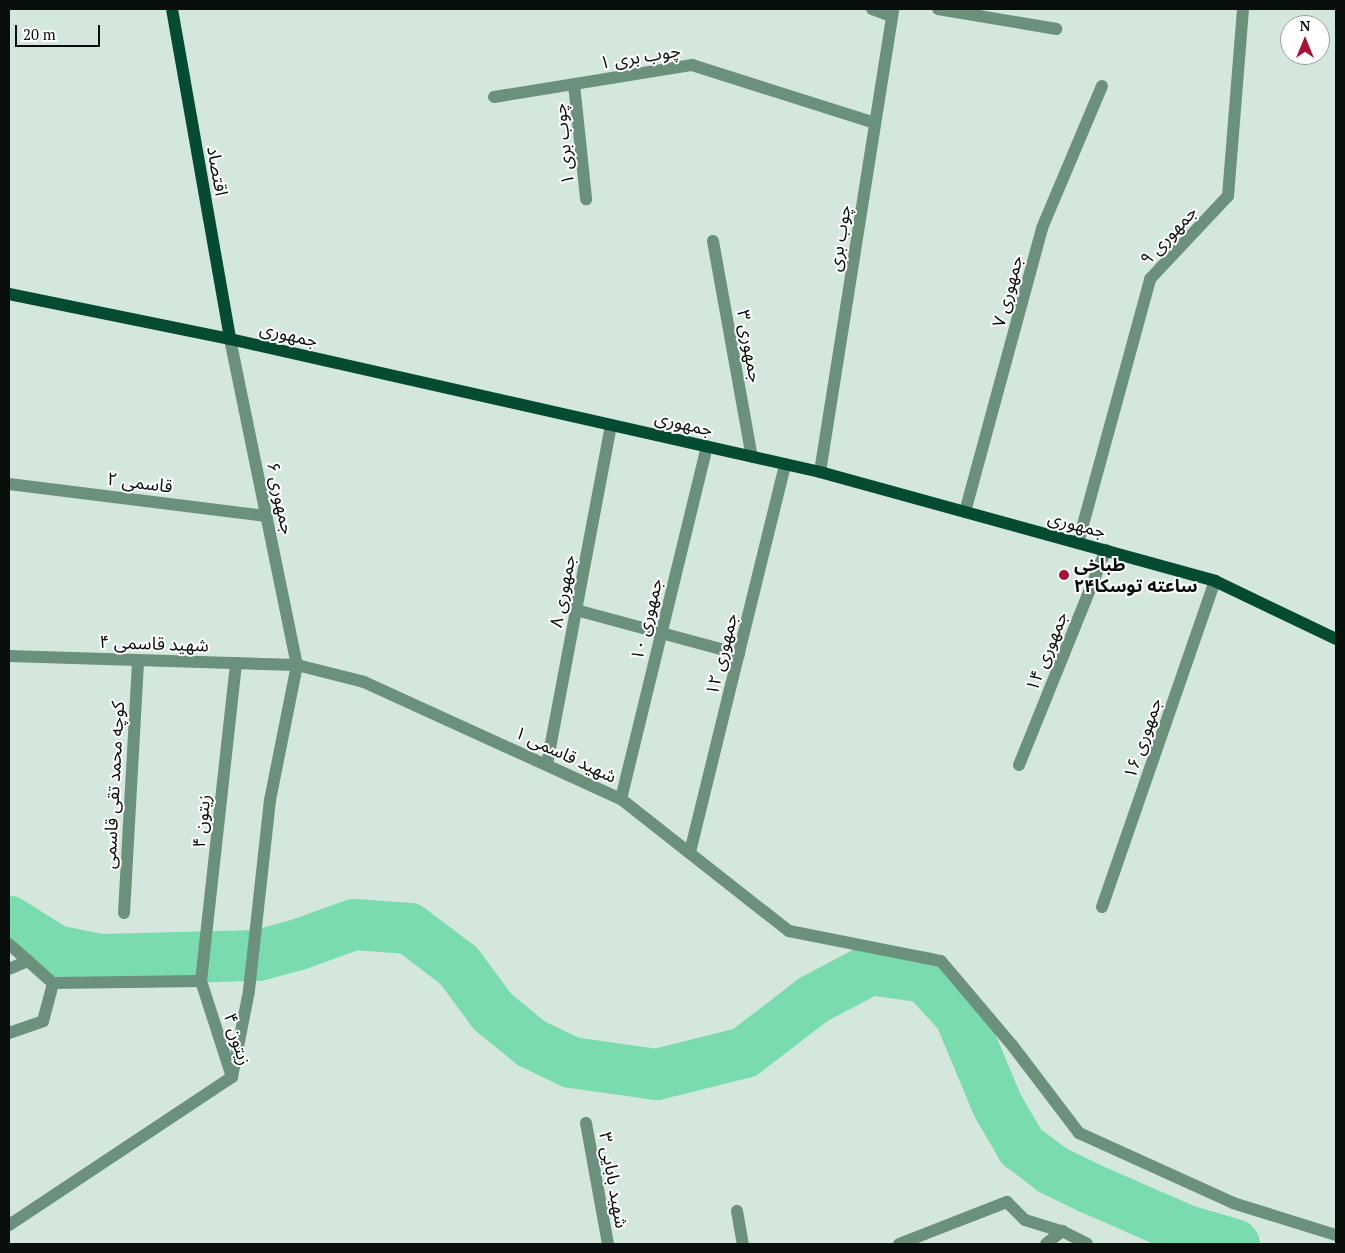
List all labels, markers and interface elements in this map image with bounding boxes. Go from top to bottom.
scale bar [18,15,102,47]
north arrow [1280,15,1330,65]
text: N [1300,16,1310,35]
text: 20 m [23,24,56,44]
street label: ۱ چوب بری [598,39,682,73]
street label: چوب بری ۱ [548,102,578,186]
street label: اقتصاد [203,145,233,197]
street label: ۹ جمهوری [1135,201,1201,269]
street label: چوب بری [823,203,855,273]
street label: ۷ جمهوری [987,253,1027,329]
street label: ۳ جمهوری [733,308,767,384]
street label: جمهوری [258,317,320,351]
street label: جمهوری [653,406,715,440]
street label: جمهوری ۶ [263,460,299,536]
street label: قاسمی ۲ [106,467,174,497]
street label: جمهوری [1046,506,1108,542]
street label: ۸ جمهوری [544,553,580,629]
place label: طباخی ۲۴ساعته توسکا [1074,554,1198,596]
marker: طباخی ۲۴ساعته توسکا [1058,569,1070,581]
street label: ۱۰ جمهوری [625,576,667,662]
street label: ۱۴ جمهوری [1020,608,1072,694]
street label: ۱۲ جمهوری [700,611,742,697]
street label: ۴ شهید قاسمی [99,630,209,656]
street label: ۱۶ جمهوری [1118,695,1166,781]
street label: کوچه محمد تقی قاسمی [98,701,128,869]
street label: ۱ شهید قاسمی [512,721,620,787]
street label: زیتون ۴ [187,793,215,849]
street label: ۴ زیتون [220,1010,256,1068]
street label: ۳ شهید بابایی [595,1130,633,1230]

